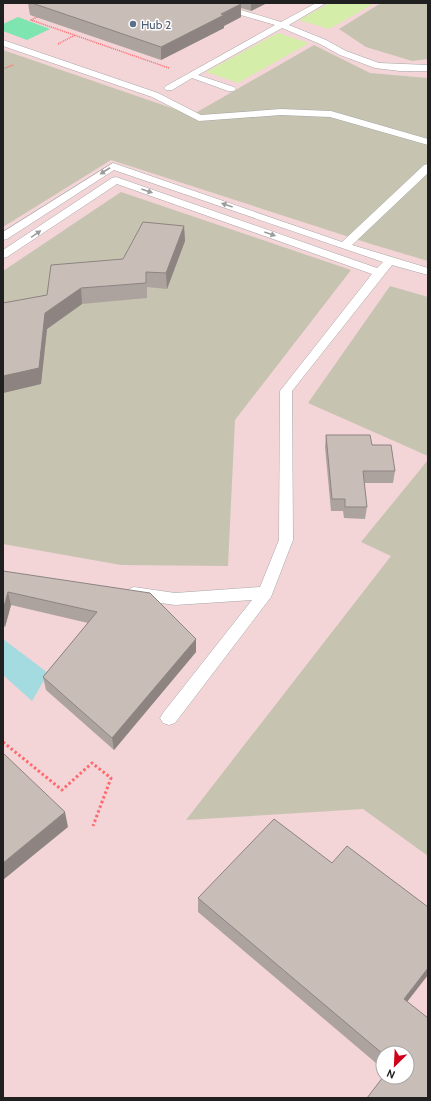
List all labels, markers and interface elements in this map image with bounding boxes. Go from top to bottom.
place label: Hub 2 [141,17,171,32]
marker: Hub 2 [128,19,138,29]
one-way arrow [100,167,111,174]
one-way arrow [142,188,154,194]
one-way arrow [221,202,233,208]
one-way arrow [30,230,41,238]
one-way arrow [265,232,277,238]
north arrow [375,1045,415,1085]
text: N [385,1066,397,1082]

